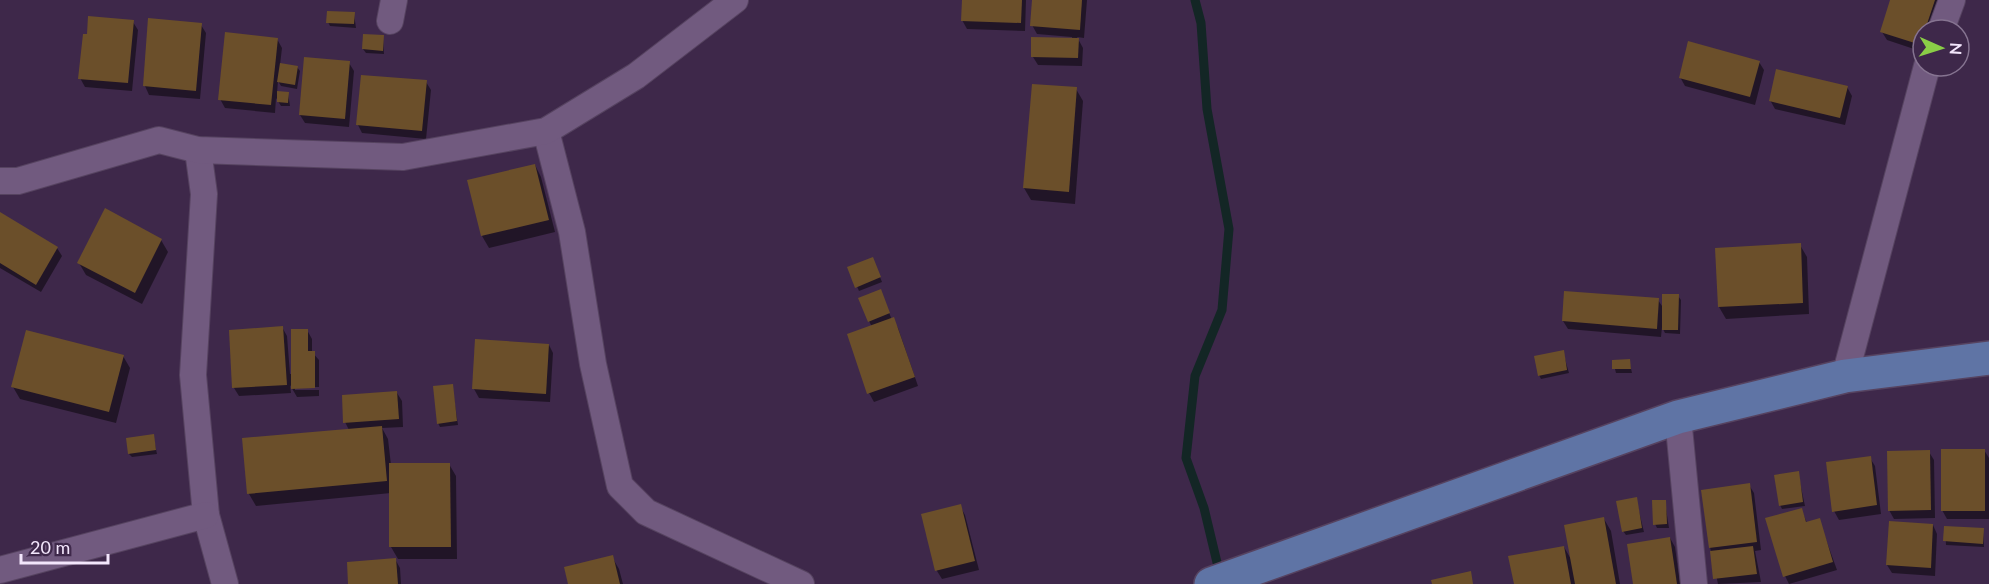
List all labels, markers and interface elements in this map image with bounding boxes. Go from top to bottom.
north arrow [1911,18,1971,78]
text: N [1947,42,1966,55]
scale bar [21,527,108,565]
text: 20 m [30,536,70,558]

